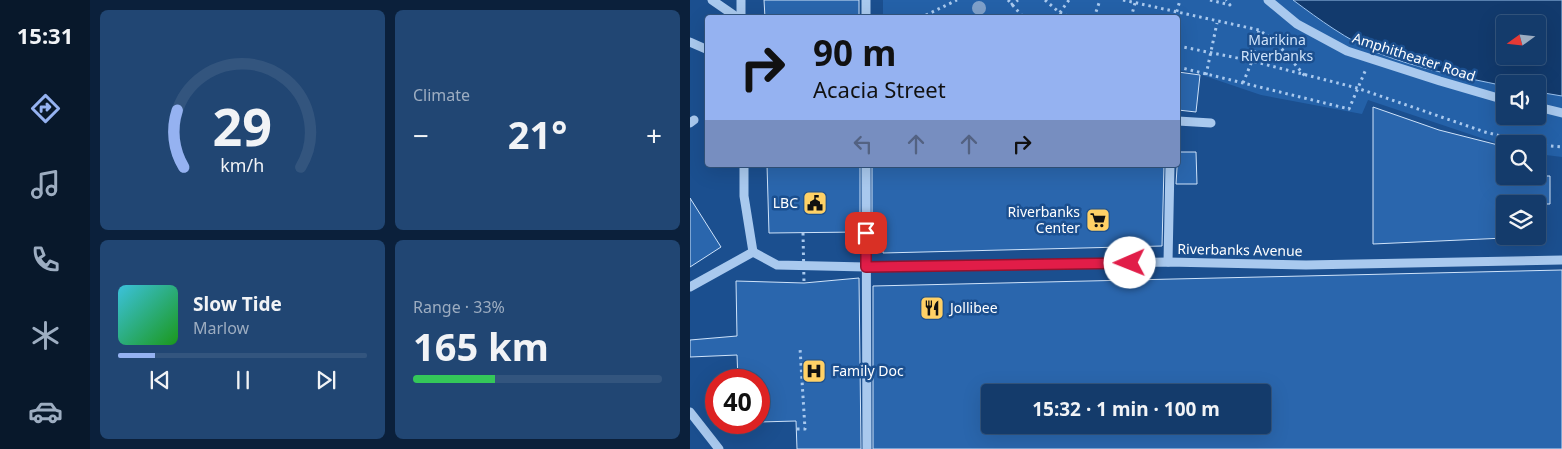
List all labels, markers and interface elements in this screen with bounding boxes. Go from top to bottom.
north arrow [1496,15,1546,65]
map controls [1496,15,1546,245]
text: 15:31 [17,20,73,50]
street label: Amphitheater Road [1350,28,1478,85]
text: 90 m [813,29,896,76]
park label: Marikina Riverbanks [1241,30,1313,65]
icon: right [730,35,795,100]
text: Acacia Street [813,74,946,104]
button: sound [1496,75,1546,125]
text: Climate [413,84,470,106]
text: 29 [213,90,272,161]
icon: directions [28,91,63,126]
text: 21° [508,108,567,160]
text: − [413,116,429,154]
text: + [646,116,662,154]
icon: left [849,130,877,158]
icon: ahead [902,130,930,158]
icon: ahead [955,130,983,158]
icon: right [1008,130,1036,158]
button: search [1496,135,1546,185]
text: km/h [221,153,264,177]
icon: music [28,167,63,202]
public building icon: LBC [802,190,828,216]
place label: LBC [773,193,798,212]
button: layers [1496,195,1546,245]
place label: Riverbanks Center [1008,202,1080,237]
supermarket icon: Riverbanks Center [1085,207,1111,233]
pin [845,212,887,254]
icon: arrive [852,219,880,247]
position arrow [1103,236,1155,288]
street label: Riverbanks Avenue [1177,239,1303,260]
icon: phone [28,242,63,277]
text: Slow Tide [193,291,282,317]
restaurant icon: Jollibee [919,295,945,321]
text: Range · 33% [413,296,505,318]
place label: Jollibee [948,298,998,317]
text: Marlow [193,317,249,339]
icon: climate [28,318,63,353]
text: 165 km [413,320,549,372]
hospital icon: Family Doc [801,358,827,384]
place label: Family Doc [832,361,904,380]
icon: previous [146,366,174,394]
icon: pause [229,366,257,394]
icon: next [312,366,340,394]
speed limit sign: 40 [705,369,770,434]
icon: car [28,394,63,429]
text: 15:32 · 1 min · 100 m [1032,396,1220,422]

